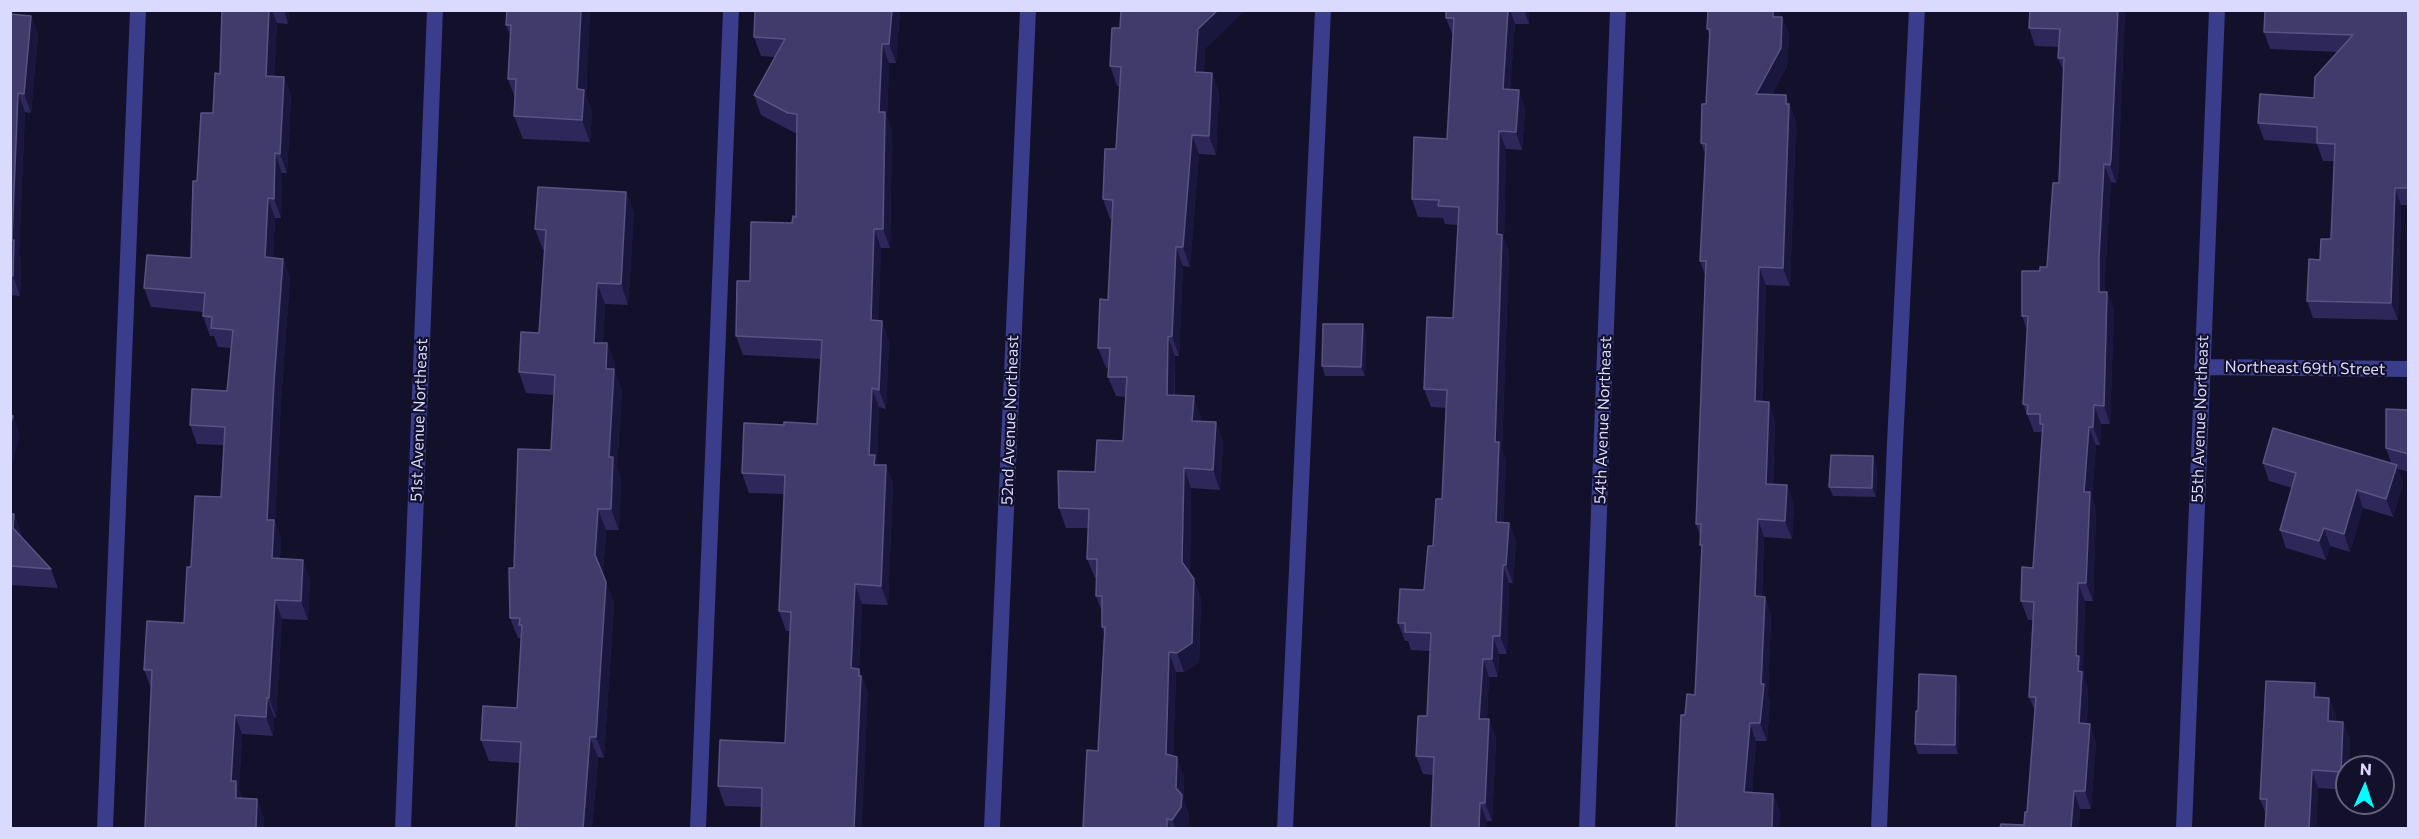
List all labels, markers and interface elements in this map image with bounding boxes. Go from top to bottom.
street label: 52nd Avenue Northeast [997,335,1023,505]
street label: 55th Avenue Northeast [2187,335,2213,503]
street label: 54th Avenue Northeast [1590,336,1616,504]
street label: 51st Avenue Northeast [407,338,431,502]
street label: Northeast 69th Street [2225,357,2385,379]
north arrow [2335,755,2395,815]
text: N [2359,759,2372,778]

